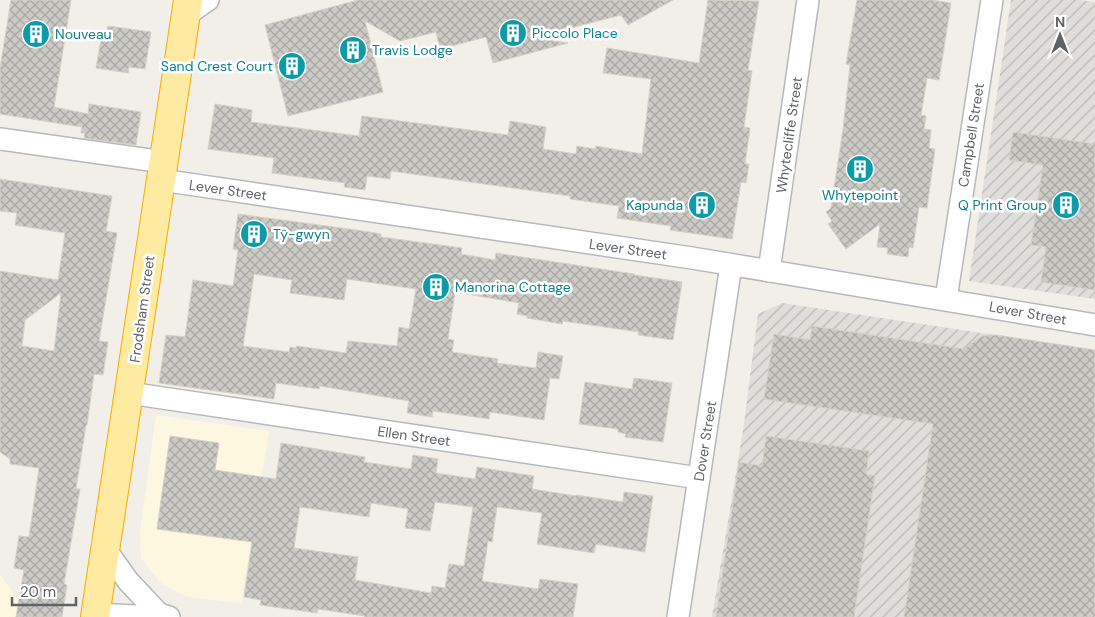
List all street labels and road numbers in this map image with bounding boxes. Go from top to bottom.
street label: Whytecliffe Street [772,76,806,194]
street label: Campbell Street [954,82,988,188]
street label: Lever Street [188,176,268,204]
street label: Lever Street [588,235,668,263]
street label: Frodsham Street [126,254,158,364]
street label: Lever Street [988,297,1068,329]
street label: Dover Street [690,400,720,482]
street label: Ellen Street [376,422,452,450]

